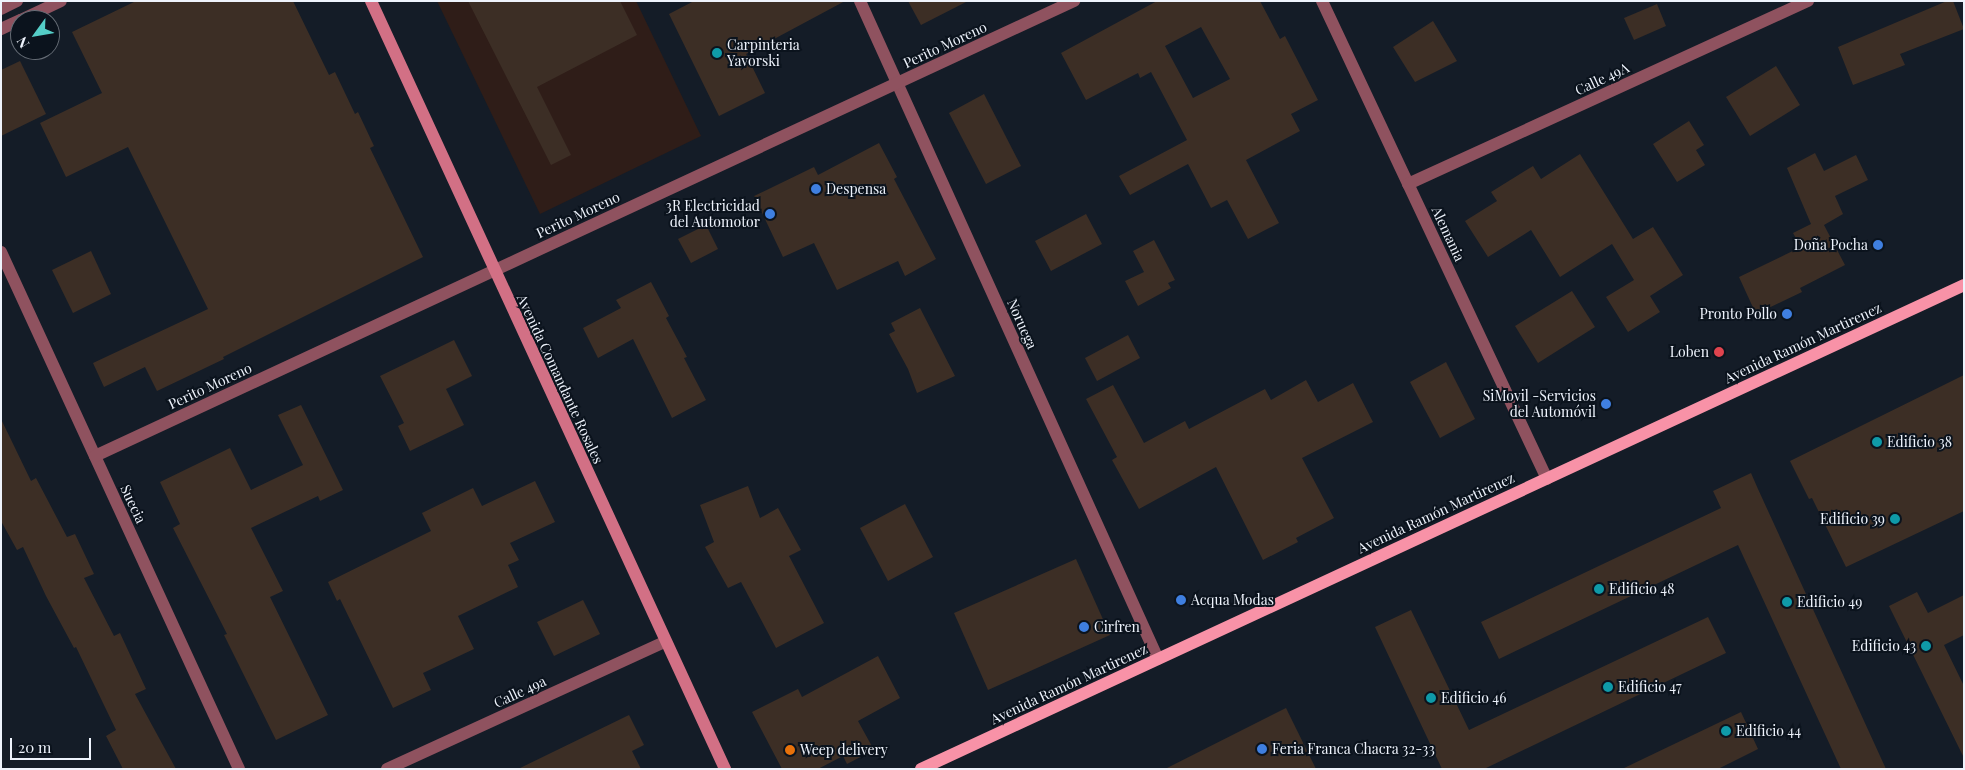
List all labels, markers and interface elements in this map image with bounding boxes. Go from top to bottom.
north arrow [10,10,60,60]
street label: Perito Moreno [901,18,989,72]
text: N [12,33,33,52]
place label: Carpinteria Yavorski [727,37,800,70]
marker: Carpinteria Yavorski [711,47,723,59]
street label: Calle 49A [1572,59,1632,99]
place label: Despensa [826,181,886,197]
marker: Despensa [810,183,822,195]
street label: Perito Moreno [534,188,622,242]
place label: 3R Electricidad del Automotor [665,198,760,230]
street label: Alemania [1428,204,1468,264]
marker: 3R Electricidad del Automotor [764,208,776,220]
place label: Doña Pocha [1794,237,1868,253]
marker: Doña Pocha [1872,239,1884,251]
street label: Avenida Comandante Rosales [513,292,607,466]
street label: Noruega [1004,296,1040,352]
street label: Avenida Ramón Martirenez [1722,299,1884,387]
place label: Pronto Pollo [1700,306,1777,322]
marker: Pronto Pollo [1781,308,1793,320]
place label: Loben [1670,344,1709,360]
marker: Loben [1713,346,1725,358]
street label: Perito Moreno [166,359,254,413]
place label: SiMovil -Servicios del Automóvil [1483,388,1596,421]
marker: SiMovil -Servicios del Automóvil [1600,398,1612,410]
place label: Edificio 38 [1887,434,1952,450]
marker: Edificio 38 [1871,436,1883,448]
street label: Avenida Ramón Martirenez [1355,469,1517,557]
street label: Suecia [117,482,149,526]
place label: Edificio 39 [1820,511,1885,527]
marker: Edificio 39 [1889,513,1901,525]
place label: Edificio 48 [1609,581,1675,597]
marker: Edificio 48 [1593,583,1605,595]
place label: Acqua Modas [1191,592,1274,608]
marker: Acqua Modas [1175,594,1187,606]
place label: Edificio 49 [1797,594,1863,610]
marker: Edificio 49 [1781,596,1793,608]
place label: Cirfren [1094,619,1140,635]
marker: Cirfren [1078,621,1090,633]
place label: Edificio 43 [1852,638,1916,654]
street label: Avenida Ramón Martirenez [988,640,1150,728]
marker: Edificio 43 [1920,640,1932,652]
street label: Calle 49a [491,673,549,711]
place label: Edificio 47 [1618,679,1682,695]
marker: Edificio 47 [1602,681,1614,693]
place label: Edificio 46 [1441,690,1507,706]
marker: Edificio 46 [1425,692,1437,704]
place label: Edificio 44 [1736,723,1801,739]
marker: Edificio 44 [1720,725,1732,737]
scale bar [12,728,94,760]
text: 20 m [18,737,51,757]
place label: Feria Franca Chacra 32-33 [1272,741,1435,757]
place label: Weep delivery [800,742,888,758]
marker: Feria Franca Chacra 32-33 [1256,743,1268,755]
marker: Weep delivery [784,744,796,756]

